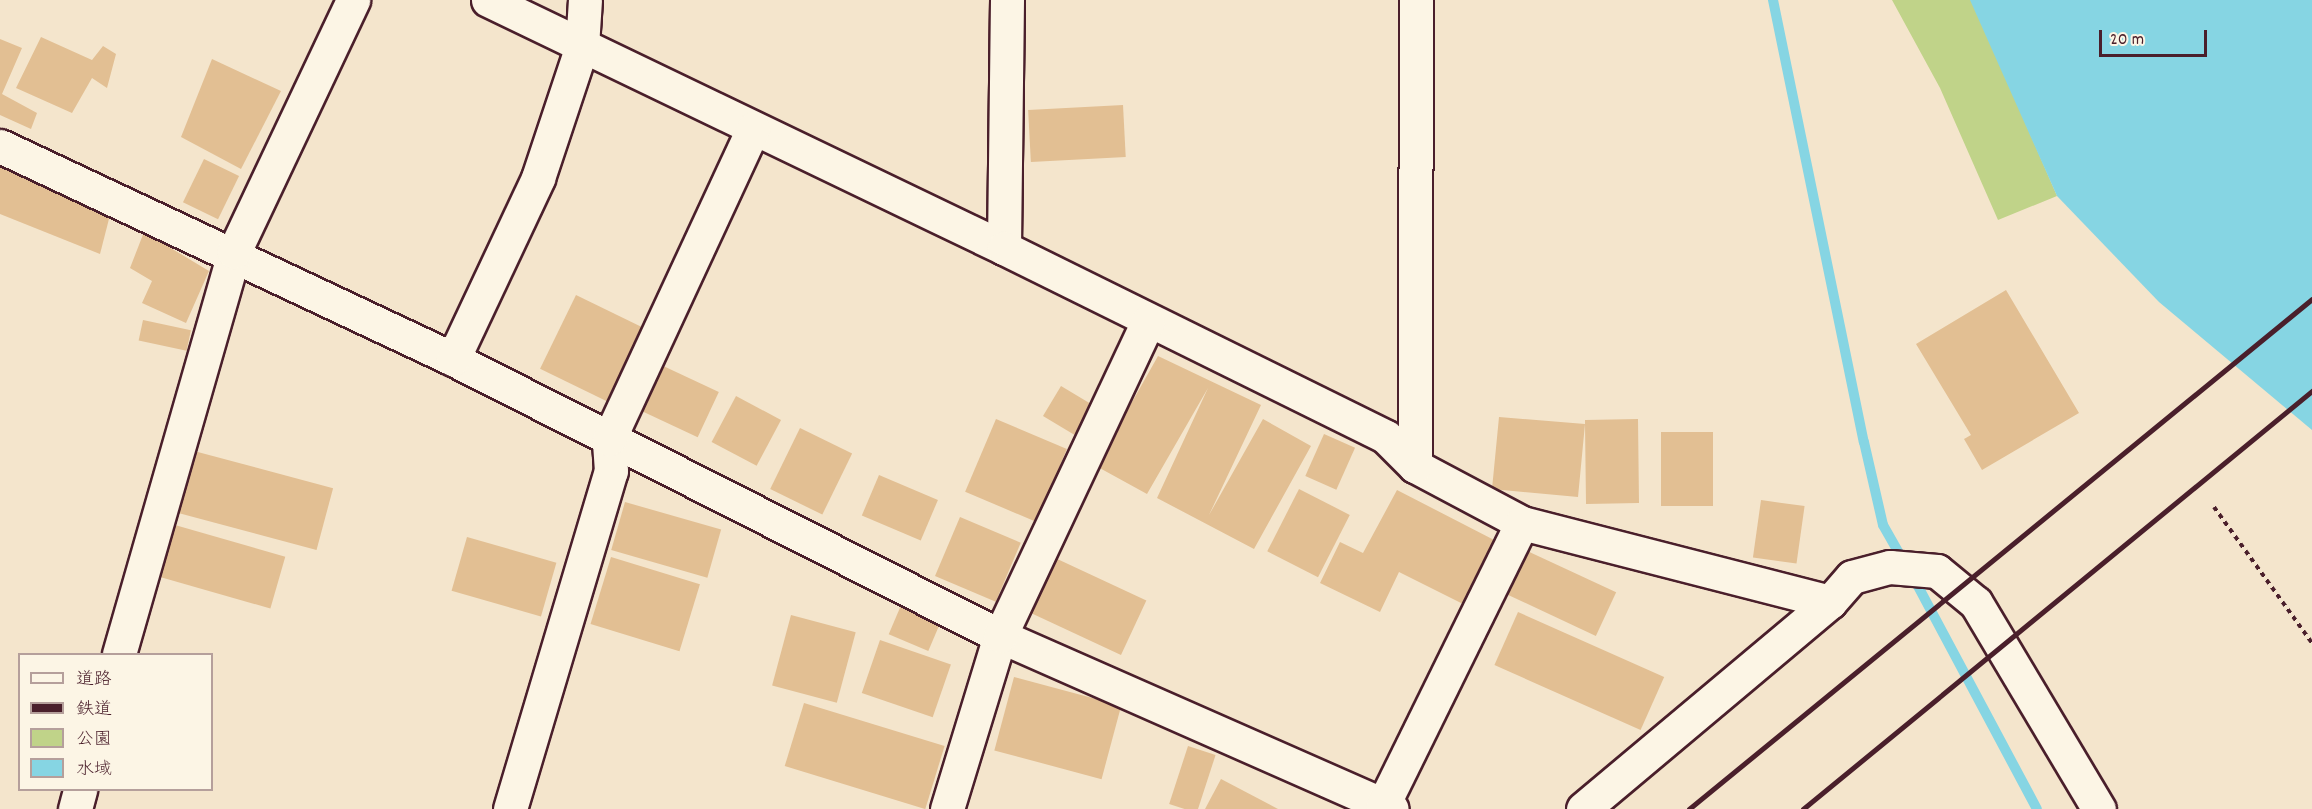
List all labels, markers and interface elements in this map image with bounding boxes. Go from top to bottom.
scale bar [2102,18,2210,56]
text: 20 m [2110,28,2144,53]
legend [18,653,213,791]
text: 道路 [76,668,112,693]
text: 鉄道 [76,698,112,723]
text: 公園 [76,728,112,753]
text: 水域 [76,758,112,783]

